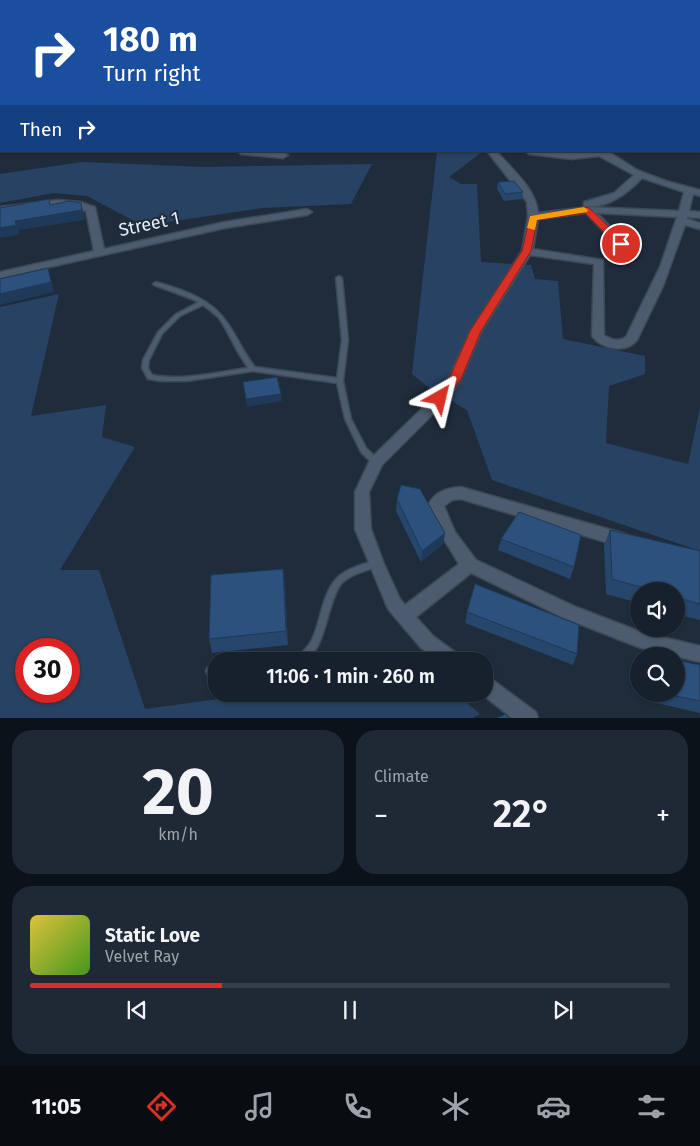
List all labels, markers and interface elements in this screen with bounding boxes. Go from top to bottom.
text: 180 m [103,18,198,60]
icon: right [20,20,85,85]
text: Turn right [103,60,200,87]
icon: right [72,115,100,143]
text: Then [20,118,62,141]
street label: Street 1 [117,207,181,241]
pin [600,223,642,265]
icon: arrive [607,230,635,258]
position arrow [413,371,465,423]
map controls [630,582,685,702]
button: sound [630,582,685,637]
speed limit sign: 30 [15,638,80,703]
button: search [630,647,685,702]
text: 11:06 · 1 min · 260 m [266,665,435,688]
text: 20 [142,753,214,831]
text: Climate [374,767,429,786]
text: 22° [493,791,551,837]
text: − [374,799,388,832]
text: + [656,799,670,832]
text: km/h [158,825,198,844]
text: Static Love [105,924,200,947]
text: Velvet Ray [105,947,179,966]
icon: previous [123,996,151,1024]
icon: pause [336,996,364,1024]
icon: next [549,996,577,1024]
icon: directions [144,1089,179,1124]
icon: music [242,1089,277,1124]
icon: phone [340,1089,375,1124]
icon: climate [438,1089,473,1124]
icon: car [536,1089,571,1124]
icon: filters [634,1089,669,1124]
text: 11:05 [31,1093,81,1120]

